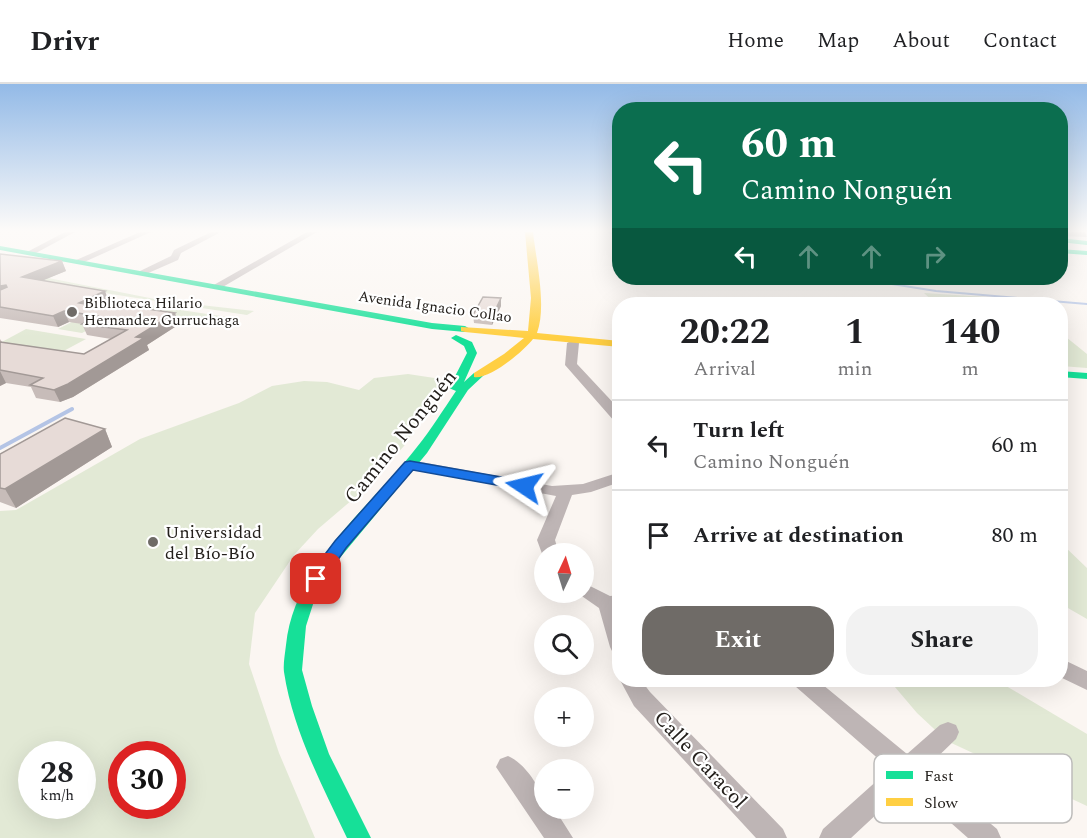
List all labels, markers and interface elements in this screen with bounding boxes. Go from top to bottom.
text: Drivr [30,20,99,63]
text: Home [727,25,784,57]
text: Map [817,25,859,57]
text: About [892,25,950,57]
text: Contact [983,25,1057,57]
text: 60 m [741,113,836,176]
icon: left [642,126,720,204]
text: Camino Nonguén [741,170,953,212]
icon: left [729,240,762,273]
icon: ahead [792,240,825,273]
icon: ahead [855,240,888,273]
icon: right [918,240,951,273]
street label: Avenida Ignacio Collao [357,285,513,329]
place label: Biblioteca Hilario Hernandez Gurruchaga [84,292,240,332]
marker: Biblioteca Hilario Hernandez Gurruchaga [65,305,79,319]
text: 20:22 [679,305,770,360]
text: 1 [845,305,865,360]
text: 140 [940,305,1000,360]
text: Arrival [694,354,756,384]
text: min [837,354,872,384]
text: m [962,354,979,384]
street label: Camino Nonguén [337,363,465,511]
text: Turn left [693,414,785,447]
icon: left [642,429,675,462]
text: 60 m [992,429,1038,462]
text: Camino Nonguén [693,447,850,477]
position arrow [492,454,556,518]
place label: Universidad del Bío-Bío [165,519,262,567]
icon: arrive [642,519,675,552]
text: Arrive at destination [693,519,904,552]
text: 80 m [992,519,1038,552]
marker: Universidad del Bío-Bío [146,535,160,549]
north arrow [534,543,594,603]
map controls [534,543,594,819]
pin [290,553,341,604]
icon: arrive [299,562,332,595]
button: Exit [642,606,834,675]
button: Share [846,606,1038,675]
button: search [534,615,594,675]
button: + [534,687,594,747]
street label: Calle Caracol [646,703,754,817]
speed limit sign: 30 [108,741,186,819]
text: 28 [40,750,74,796]
legend [874,754,1072,823]
button: − [534,759,594,819]
text: Fast [924,764,954,788]
text: km/h [40,784,74,807]
text: Slow [924,791,959,815]

